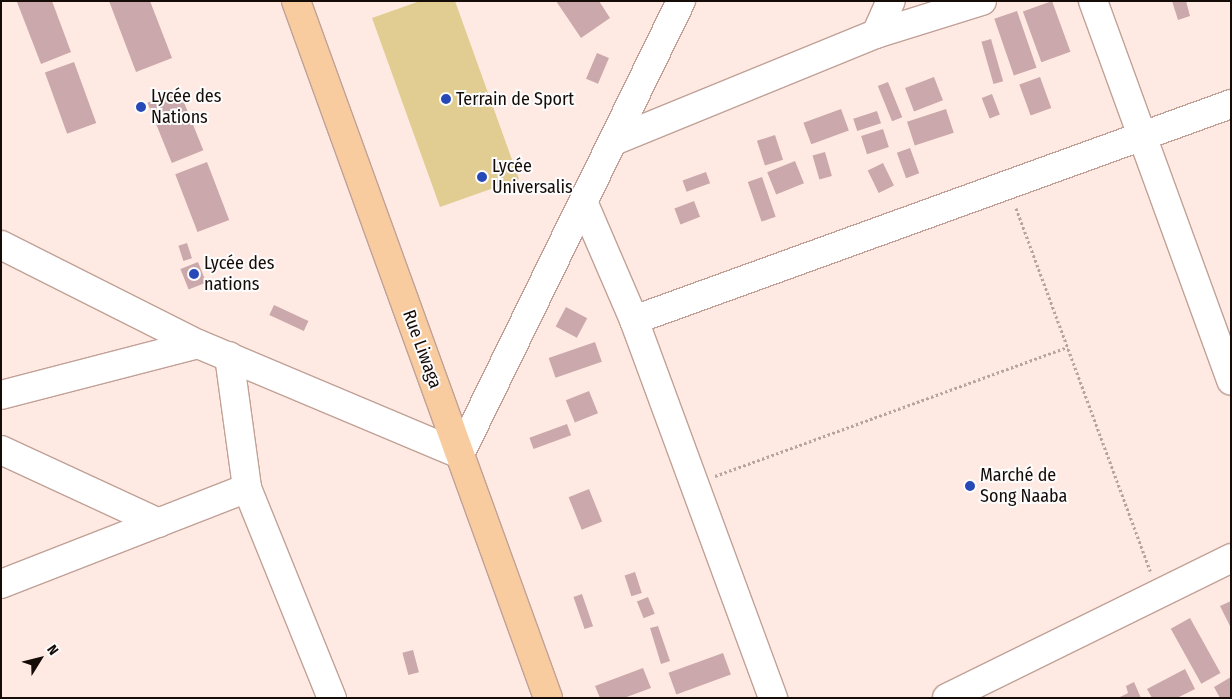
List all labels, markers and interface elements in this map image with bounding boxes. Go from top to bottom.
place label: Lycée des Nations [151,86,221,128]
place label: Terrain de Sport [456,88,574,110]
marker: Terrain de Sport [440,93,452,105]
marker: Lycée des Nations [135,101,147,113]
place label: Lycée Universalis [492,156,573,198]
marker: Lycée Universalis [476,171,488,183]
place label: Lycée des nations [204,253,274,296]
marker: Lycée des nations [188,268,200,280]
street label: Rue Liwaga [398,307,446,391]
place label: Marché de Song Naaba [980,465,1067,508]
marker: Marché de Song Naaba [964,480,976,492]
north arrow [15,634,65,684]
text: N [43,641,62,658]

